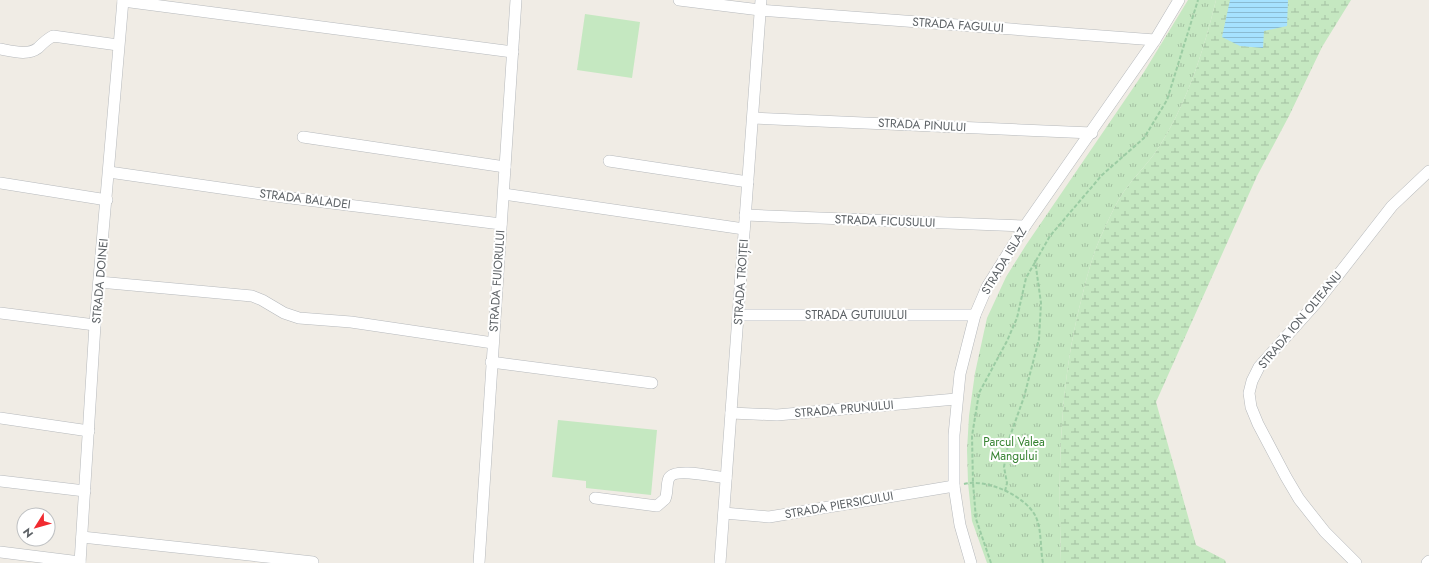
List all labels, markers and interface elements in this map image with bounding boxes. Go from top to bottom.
street label: STRADA FAGULUI [912,13,1004,37]
street label: STRADA PINULUI [877,114,967,136]
street label: STRADA BALADEI [258,184,352,214]
street label: STRADA FICUSULUI [834,210,936,232]
street label: STRADA ISLAZ [977,223,1031,298]
street label: STRADA FUIORULUI [484,229,510,333]
street label: STRADA DOINEI [87,238,113,324]
street label: STRADA TROIȚEI [729,238,753,326]
street label: STRADA ION OLTEANU [1254,267,1346,373]
street label: STRADA GUTUIULUI [805,306,907,324]
street label: STRADA PRUNULUI [794,396,894,422]
park label: Parcul Valea Mangului [983,433,1045,465]
street label: STRADA PIERSICULUI [783,487,895,523]
north arrow [16,507,56,547]
text: N [19,525,37,541]

